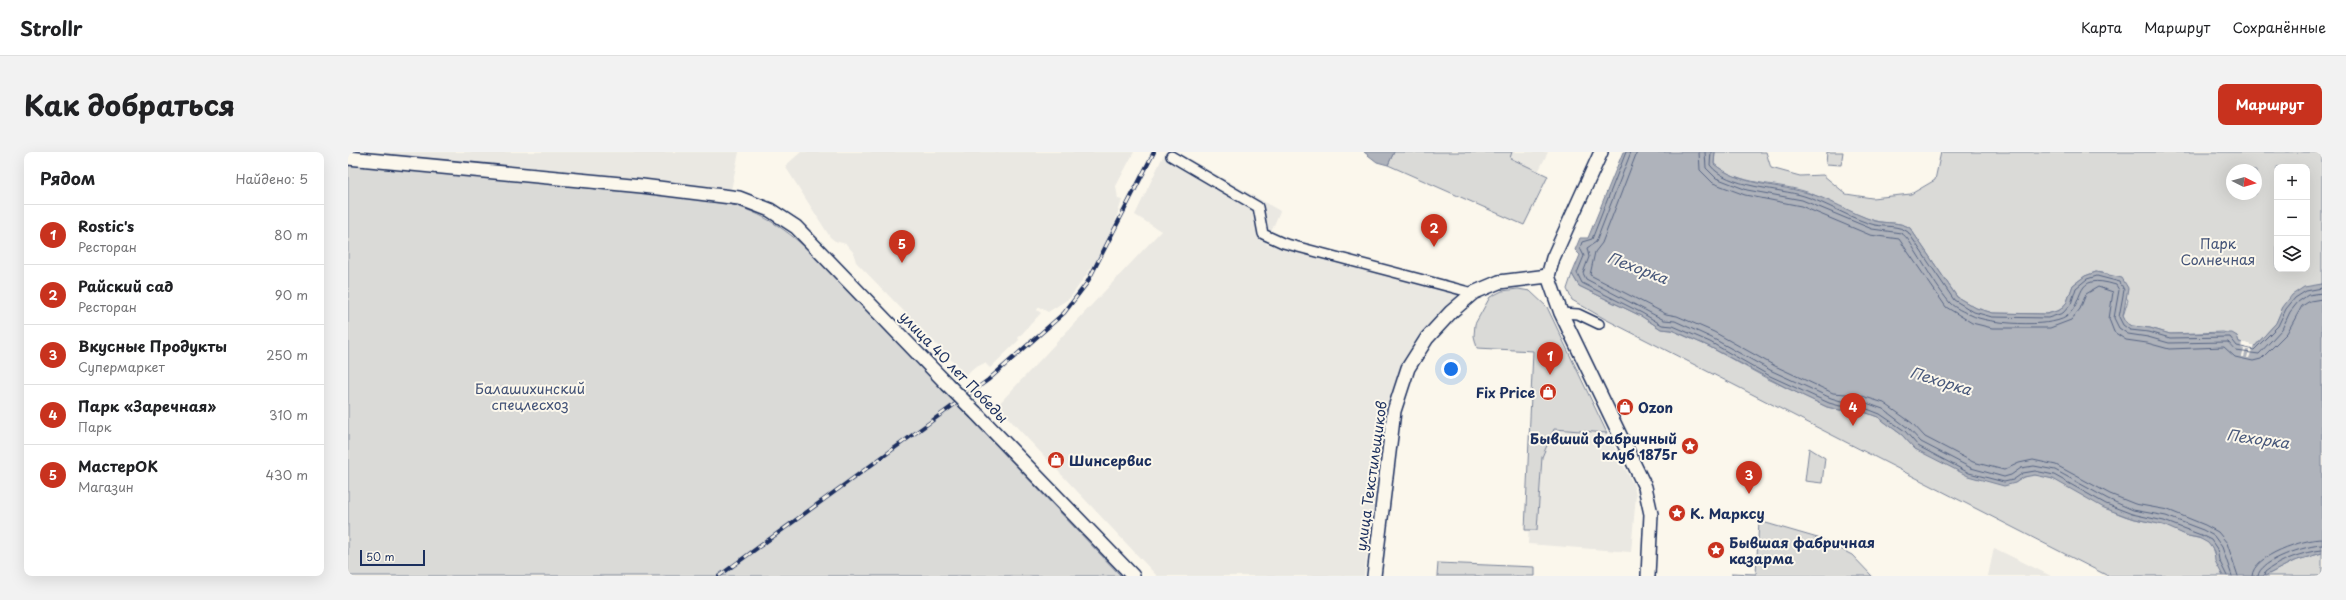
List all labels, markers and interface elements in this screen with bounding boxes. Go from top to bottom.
text: Strollr [20,14,83,42]
text: Карта [2081,17,2122,38]
text: Маршрут [2144,17,2210,38]
text: Сохранённые [2232,17,2326,38]
text: Как добраться [24,83,235,126]
button: Маршрут [2218,84,2322,125]
north arrow [2226,164,2262,200]
map controls [2274,164,2310,272]
button: + [2274,164,2310,200]
text: Рядом [40,165,95,191]
text: Найдено: 5 [236,169,308,188]
button: − [2274,200,2310,236]
text: Rostic's [78,214,134,237]
pin: 2 [1421,214,1447,247]
text: 1 [50,225,56,244]
text: 80 m [274,225,308,244]
pin: 5 [889,230,915,263]
park label: Парк Солнечная [2181,233,2255,270]
button: layers [2274,236,2310,272]
text: Ресторан [78,237,137,256]
water label: Пехорка [1605,245,1672,289]
text: Райский сад [78,274,173,297]
text: 2 [48,285,58,304]
text: 90 m [275,285,308,304]
text: Ресторан [78,297,137,316]
street label: улица 40 лет Победы [895,306,1013,428]
text: Вкусные Продукты [78,334,227,357]
pin: 1 [1537,342,1563,375]
text: 3 [49,345,57,364]
text: 250 m [266,345,308,364]
text: Супермаркет [78,357,165,376]
your location [1441,359,1461,379]
water label: Пехорка [1908,360,1975,400]
park label: Балашихинский спецлесхоз [475,378,585,415]
place label: Fix Price [1476,382,1535,403]
shop icon: Fix Price [1538,382,1558,402]
pin: 4 [1840,393,1866,426]
text: Парк «Заречная» [78,394,216,417]
shop icon: Ozon [1615,397,1635,417]
place label: Ozon [1638,397,1673,418]
street label: улица Текстильщиков [1350,400,1392,552]
text: 4 [49,405,57,424]
text: 310 m [269,405,308,424]
text: Парк [78,417,112,436]
water label: Пехорка [2225,422,2291,454]
place label: Бывший фабричный клуб 1875г [1530,428,1678,465]
place icon: Бывший фабричный клуб 1875г [1680,436,1700,456]
shop icon: Шинсервис [1046,450,1066,470]
place label: Шинсервис [1069,450,1152,471]
text: МастерОК [78,454,158,477]
pin: 3 [1736,461,1762,494]
text: 5 [49,465,57,484]
text: 430 m [266,465,308,484]
text: Магазин [78,477,134,496]
place icon: К. Марксу [1667,503,1687,523]
place label: К. Марксу [1690,503,1765,524]
place label: Бывшая фабричная казарма [1729,532,1875,569]
place icon: Бывшая фабричная казарма [1706,540,1726,560]
scale bar [360,548,425,567]
text: 50 m [366,548,395,565]

